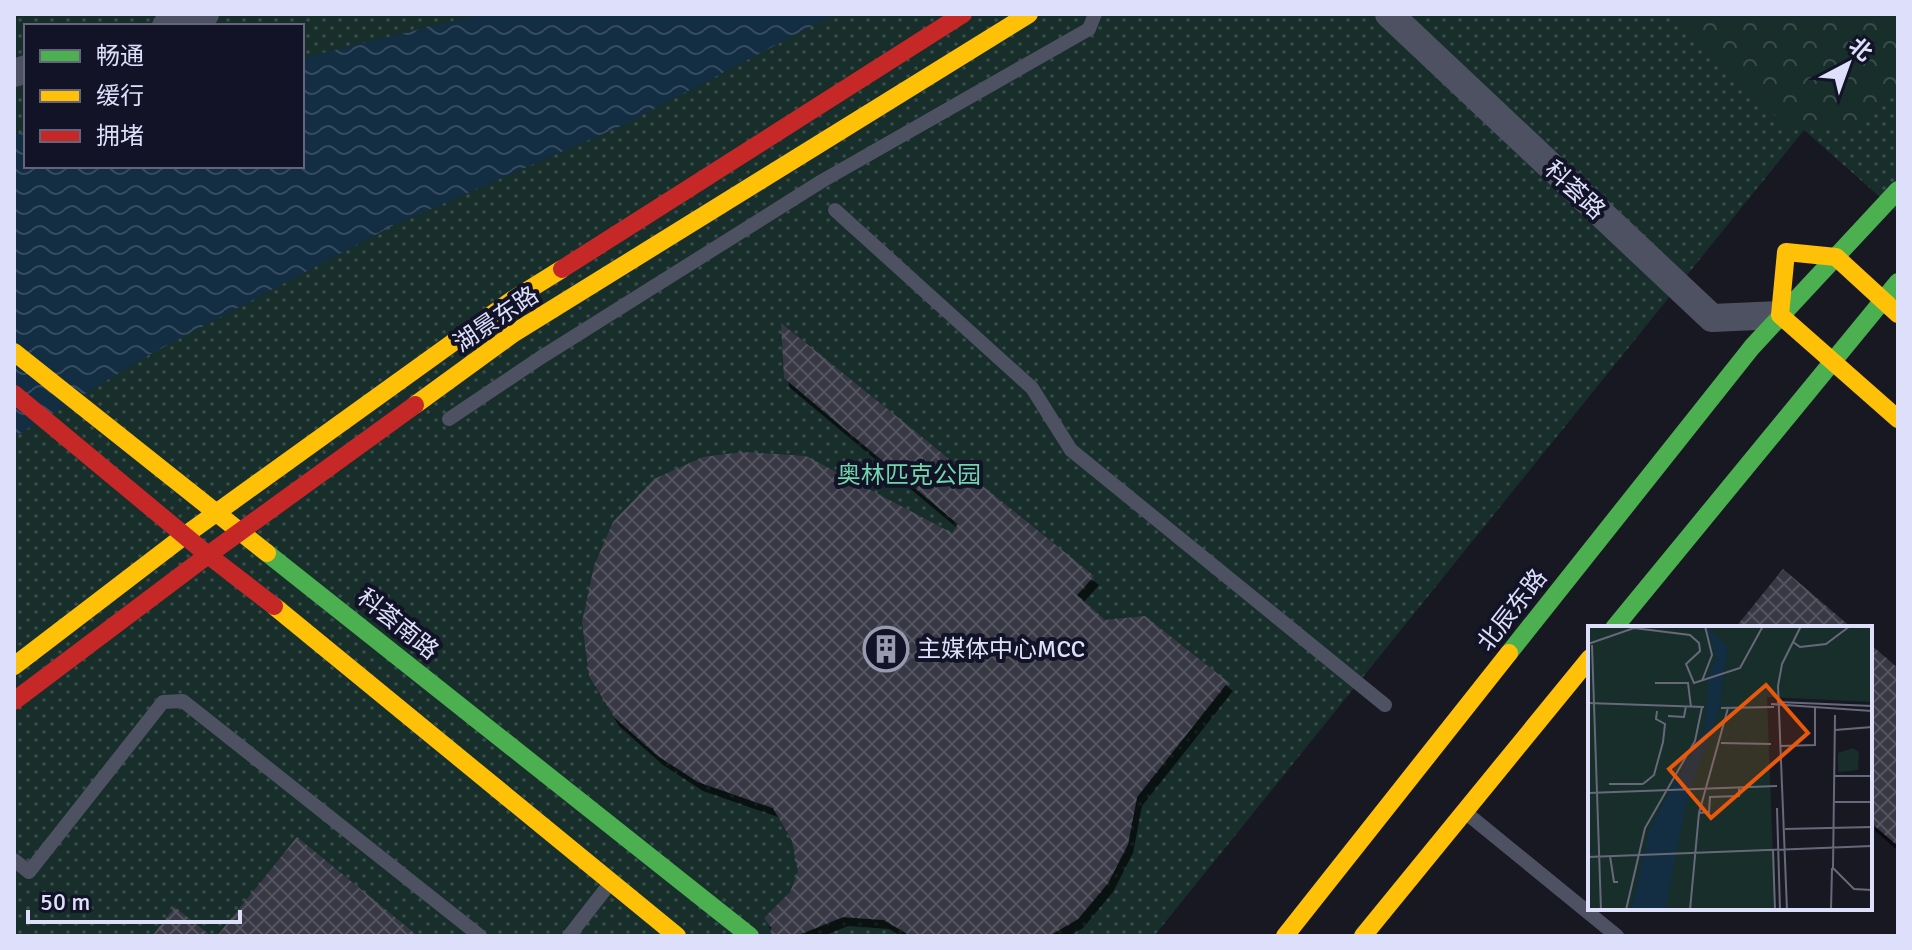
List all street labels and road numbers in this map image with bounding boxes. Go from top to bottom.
street label: 科荟路 [1538,154,1612,226]
street label: 湖景东路 [448,280,544,358]
street label: 北辰东路 [1471,563,1553,657]
street label: 科荟南路 [351,582,445,666]

